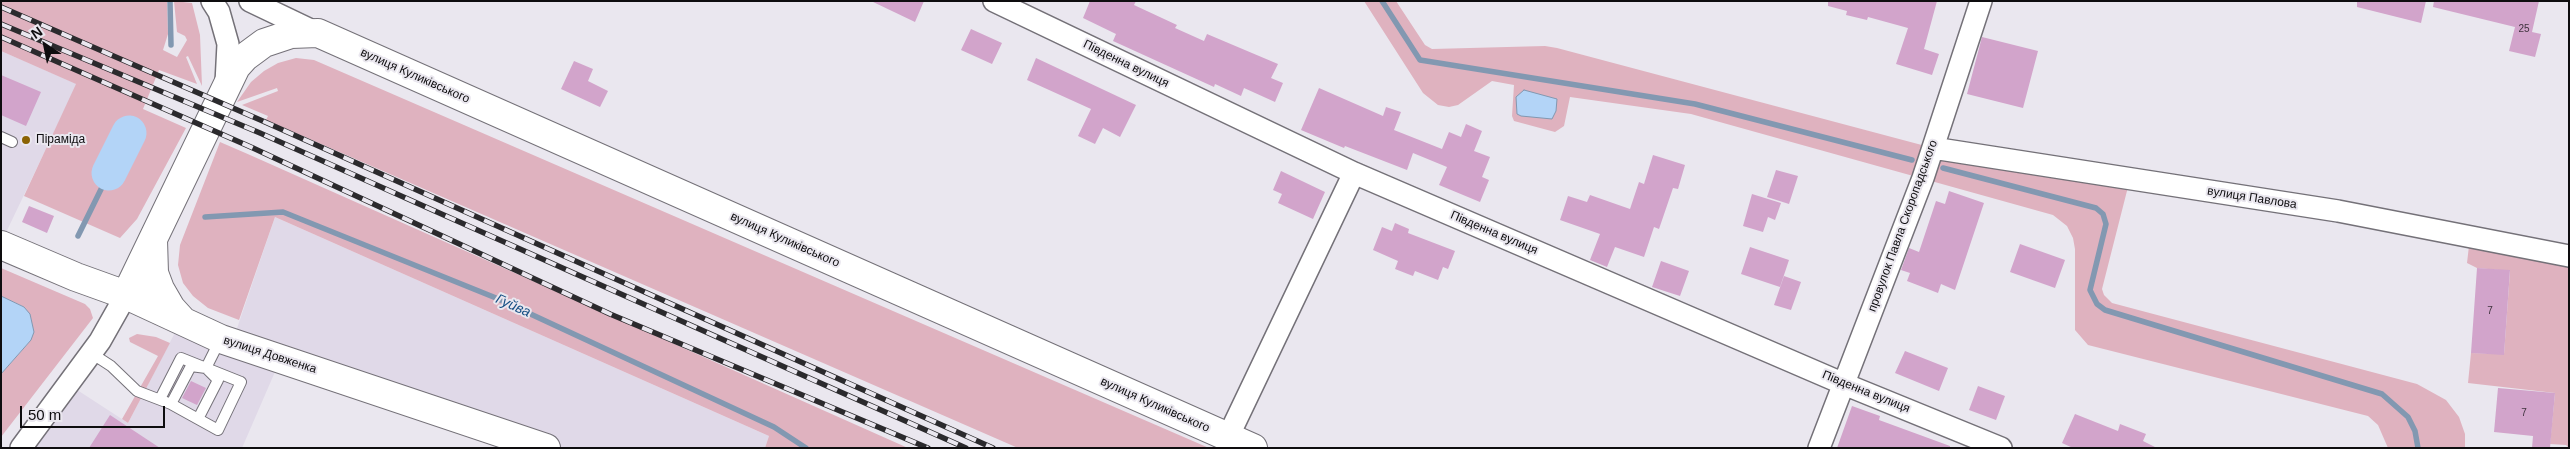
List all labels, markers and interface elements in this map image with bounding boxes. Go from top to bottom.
north arrow [20,20,70,70]
text: N [28,23,45,42]
house number: 25 [2518,23,2530,35]
street label: Південна вулиця [1081,37,1171,91]
street label: вулиця Куликівського [358,45,472,107]
place label: Піраміда [36,133,85,147]
marker: Піраміда [20,134,32,146]
street label: провулок Павла Скоропадського [1865,138,1941,314]
street label: вулиця Павлова [2206,184,2298,212]
street label: Південна вулиця [1448,208,1540,258]
street label: вулиця Куликівського [728,209,842,271]
water label: Гуйва [493,291,533,321]
house number: 7 [2487,305,2493,317]
street label: вулиця Довженка [222,333,318,377]
street label: Південна вулиця [1820,368,1912,416]
street label: вулиця Куликівського [1098,374,1212,436]
scale bar [22,396,168,428]
text: 50 m [28,406,61,423]
house number: 7 [2521,407,2527,419]

